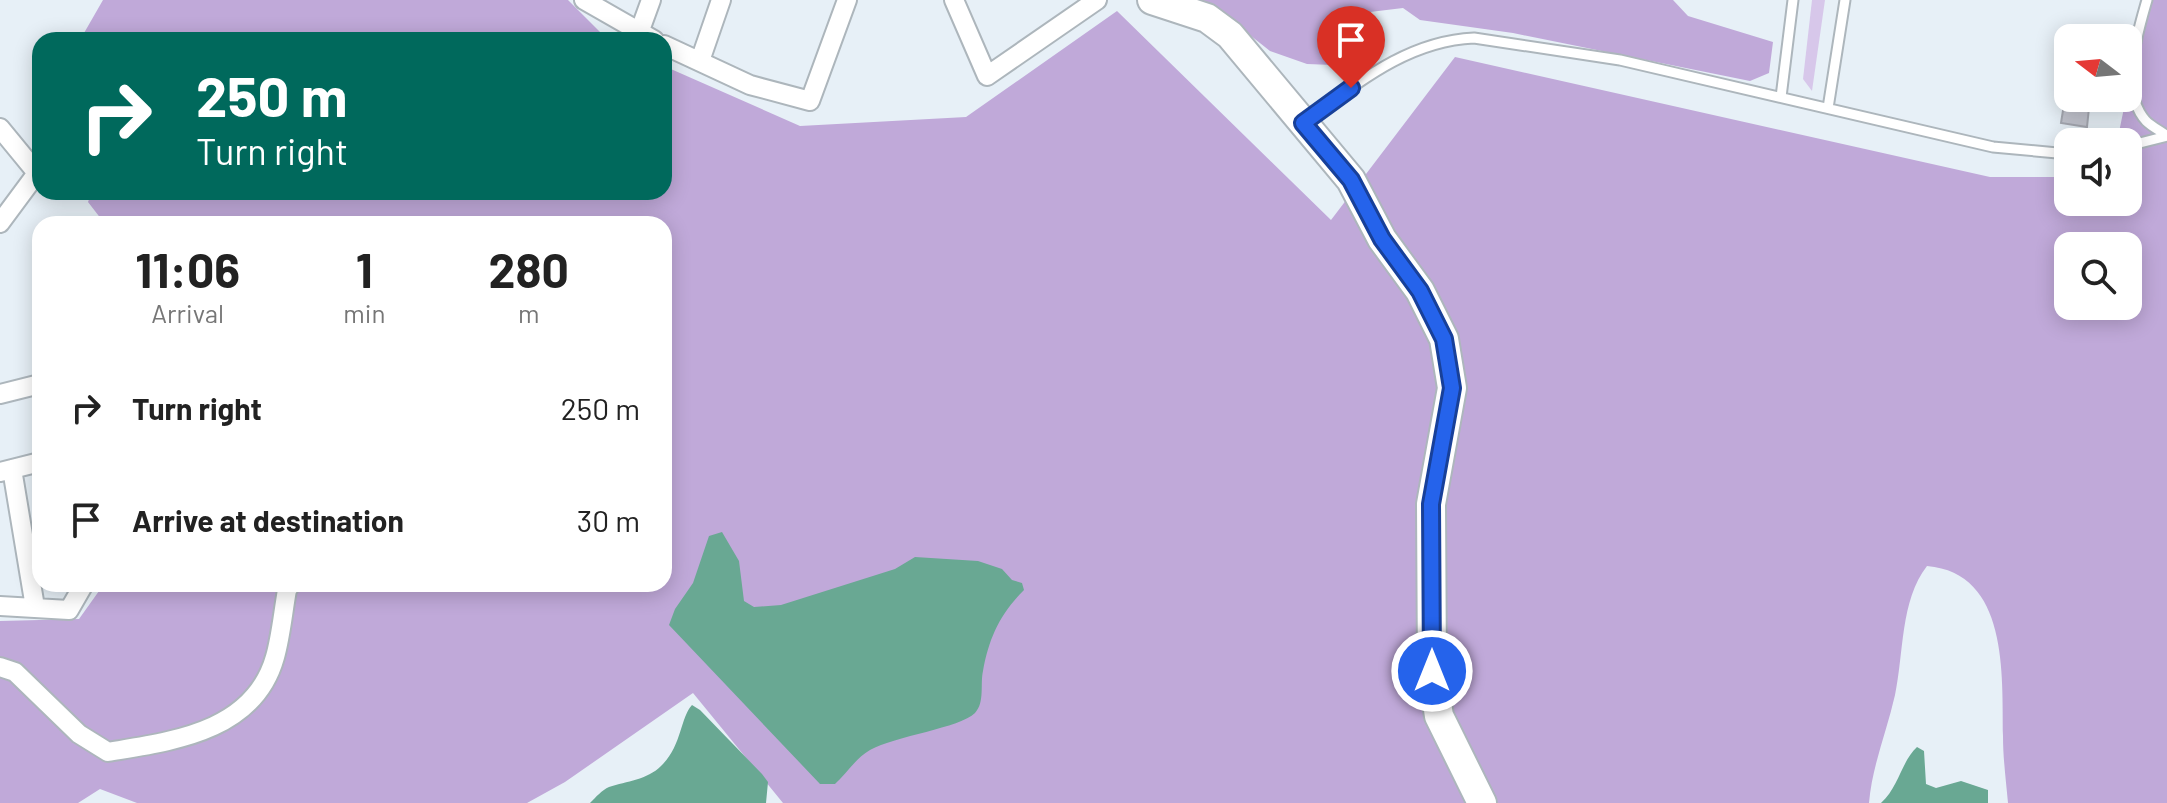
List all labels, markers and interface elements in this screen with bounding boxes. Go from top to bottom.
pin [1317,6,1385,88]
icon: arrive [1329,18,1373,62]
north arrow [2054,24,2142,112]
map controls [2054,24,2142,320]
text: 250 m [196,61,347,128]
icon: right [64,64,168,168]
button: sound [2054,128,2142,216]
text: Turn right [196,129,348,172]
button: search [2054,232,2142,320]
text: 11:06 [135,240,240,298]
text: 1 [356,240,373,298]
text: 280 [489,240,569,298]
text: Arrival [151,297,224,328]
text: min [343,297,385,328]
text: m [518,297,539,328]
icon: right [64,386,108,430]
text: Turn right [132,390,262,426]
text: 250 m [561,390,640,426]
icon: arrive [64,498,108,542]
text: Arrive at destination [132,502,404,538]
text: 30 m [577,502,640,538]
position arrow [1390,629,1474,713]

